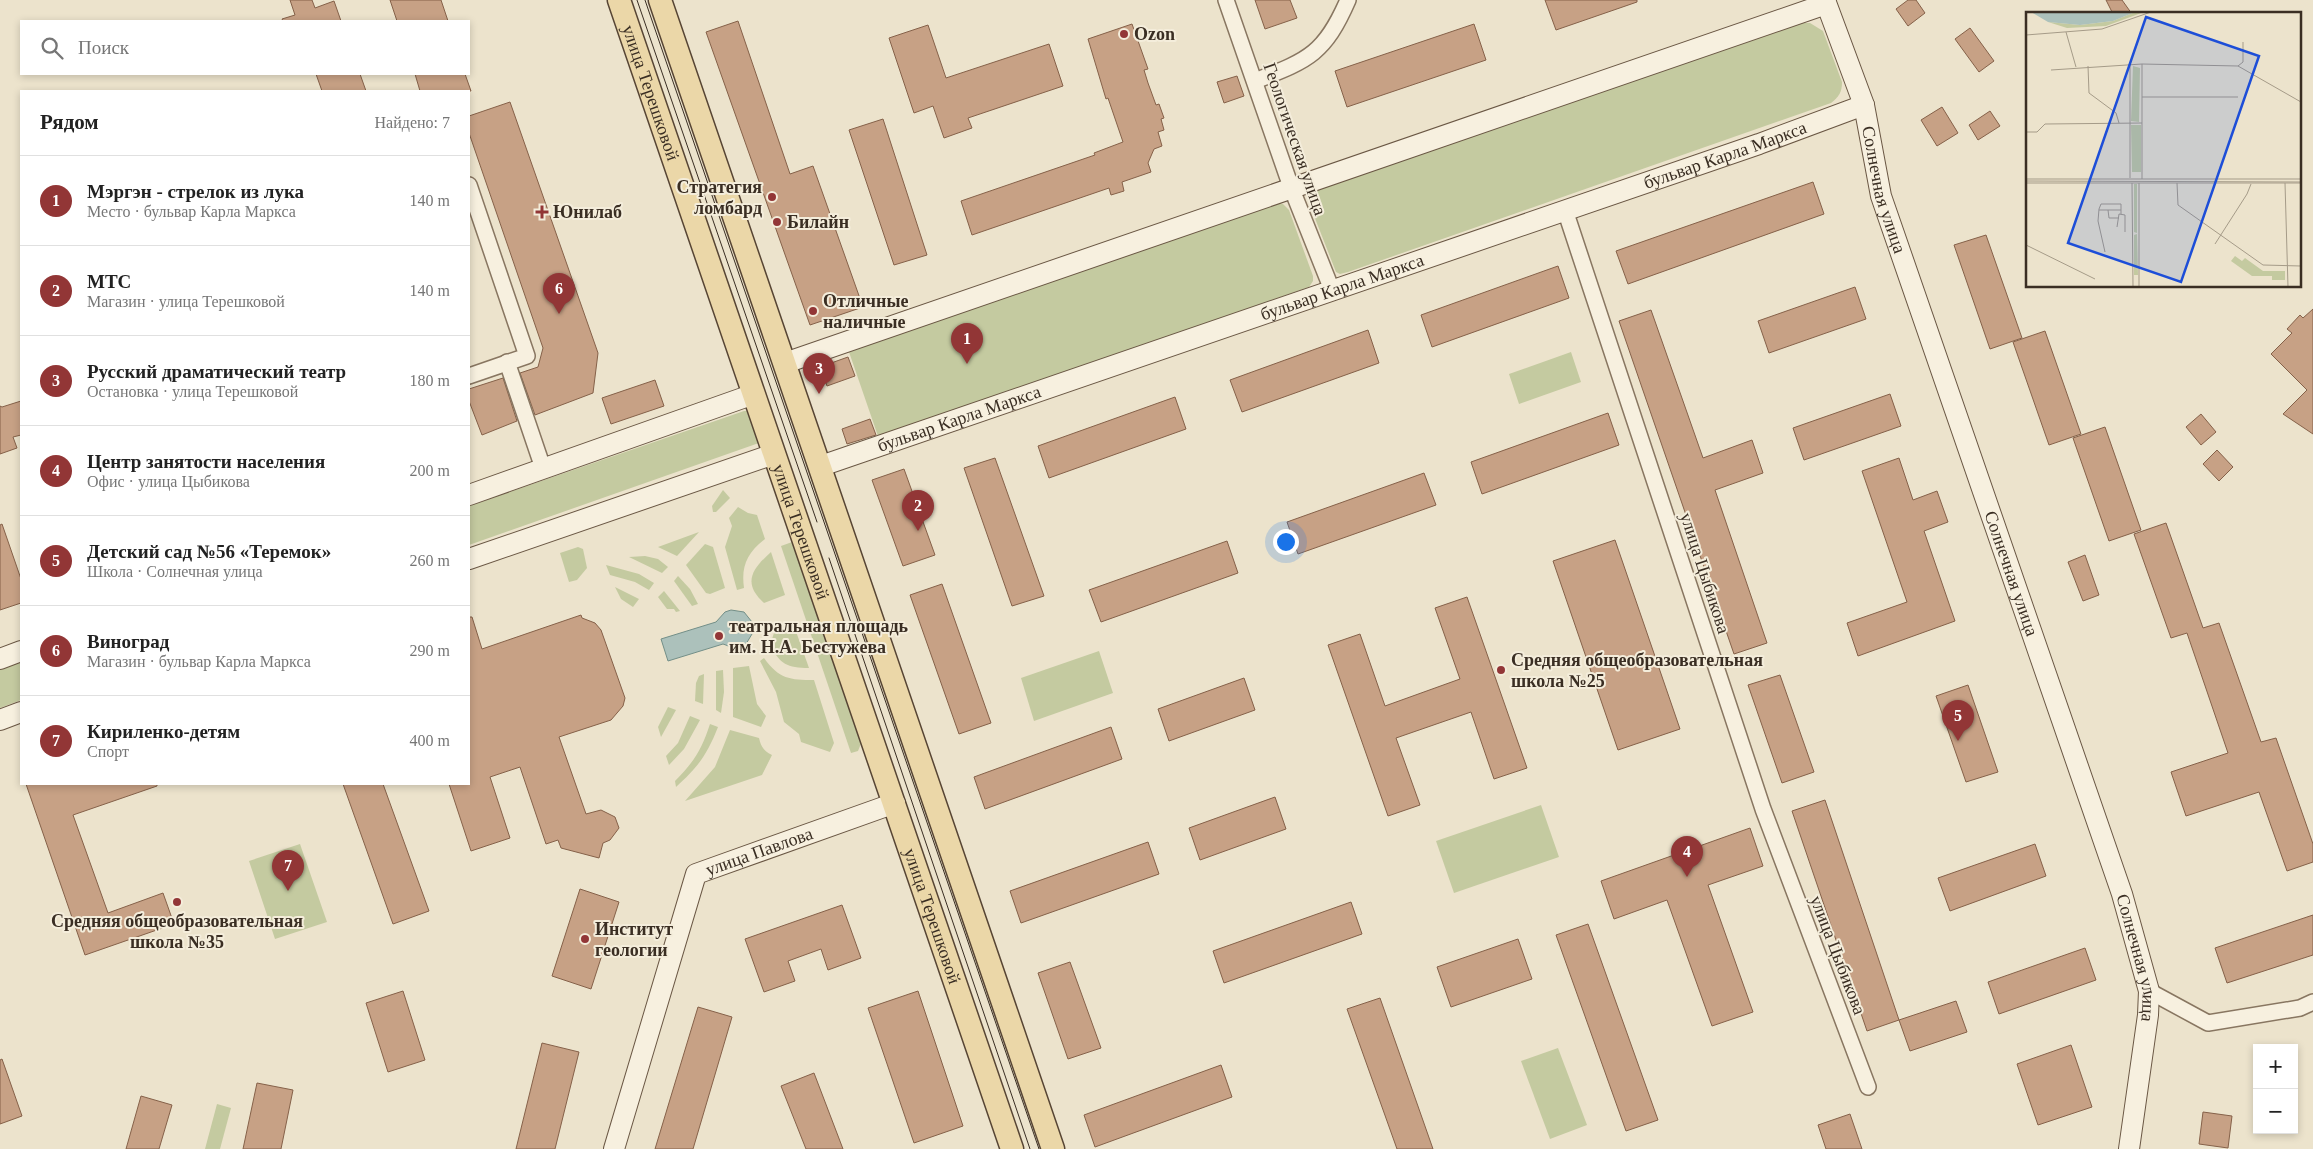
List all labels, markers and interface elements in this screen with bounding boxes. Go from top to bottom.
inset map [2026,12,2300,288]
search box [20,20,470,75]
street label: улица Терешковой [618,22,683,164]
place label: Ozon [1134,24,1175,44]
marker: Ozon [1118,28,1130,40]
icon: search [38,34,66,62]
text: Поиск [78,37,129,58]
street label: Геологическая улица [1260,60,1330,218]
text: Рядом [40,110,99,134]
text: Найдено: 7 [375,114,450,131]
street label: бульвар Карла Маркса [1641,117,1809,193]
street label: Солнечная улица [1858,124,1910,256]
place label: Стратегия ломбард [677,177,762,218]
text: Мэргэн - стрелок из лука [87,181,304,202]
marker: Стратегия ломбард [766,191,778,203]
text: 1 [52,192,60,209]
text: 140 m [410,192,450,209]
place label: Юнилаб [553,202,622,222]
text: Место · бульвар Карла Маркса [87,203,296,220]
marker: Юнилаб [535,205,549,219]
place label: Билайн [787,212,849,232]
marker: Билайн [771,216,783,228]
street label: бульвар Карла Маркса [1258,250,1426,324]
text: МТС [87,271,131,292]
pin: 6 [543,273,575,314]
text: 2 [52,282,60,299]
text: 140 m [410,282,450,299]
place label: Отличные наличные [823,291,908,332]
text: Магазин · улица Терешковой [87,293,285,310]
marker: Отличные наличные [807,305,819,317]
pin: 1 [951,323,983,364]
pin: 3 [803,353,835,394]
text: Русский драматический театр [87,361,346,382]
text: 3 [52,372,60,389]
text: 180 m [410,372,450,389]
street label: бульвар Карла Маркса [875,381,1043,456]
text: Остановка · улица Терешковой [87,383,298,400]
text: Центр занятости населения [87,451,325,472]
street label: улица Терешковой [768,461,833,603]
text: 4 [52,462,60,479]
text: 200 m [410,462,450,479]
text: Офис · улица Цыбикова [87,473,250,490]
pin: 2 [902,490,934,531]
street label: Солнечная улица [1981,508,2042,639]
street label: улица Цыбикова [1676,510,1734,636]
your location [1273,529,1299,555]
text: Детский сад №56 «Теремок» [87,541,331,562]
text: 5 [52,552,60,569]
text: 260 m [410,552,450,569]
text: Школа · Солнечная улица [87,563,263,580]
place label: театральная площадь им. Н.А. Бестужева [729,616,909,657]
marker: театральная площадь им. Н.А. Бестужева [713,630,725,642]
text: Виноград [87,631,169,652]
text: 6 [52,642,60,659]
text: 290 m [410,642,450,659]
place label: Средняя общеобразовательная школа №25 [1511,650,1763,691]
text: Магазин · бульвар Карла Маркса [87,653,311,670]
marker: Средняя общеобразовательная школа №25 [1495,664,1507,676]
pin: 5 [1942,700,1974,741]
text: Кириленко-детям [87,721,240,742]
text: 7 [52,732,60,749]
text: 400 m [410,732,450,749]
text: Спорт [87,743,129,760]
street label: улица Павлова [703,823,815,880]
pin: 4 [1671,836,1703,877]
street label: улица Терешковой [900,845,965,987]
pin: 7 [272,850,304,891]
street label: Солнечная улица [2113,892,2160,1023]
street label: улица Цыбикова [1806,893,1870,1017]
marker: Средняя общеобразовательная школа №35 [171,896,183,908]
place label: Средняя общеобразовательная школа №35 [51,911,303,952]
place label: Институт геологии [595,919,673,960]
marker: Институт геологии [579,933,591,945]
map controls [2253,1044,2298,1134]
button: + [2253,1044,2298,1089]
button: − [2253,1089,2298,1134]

